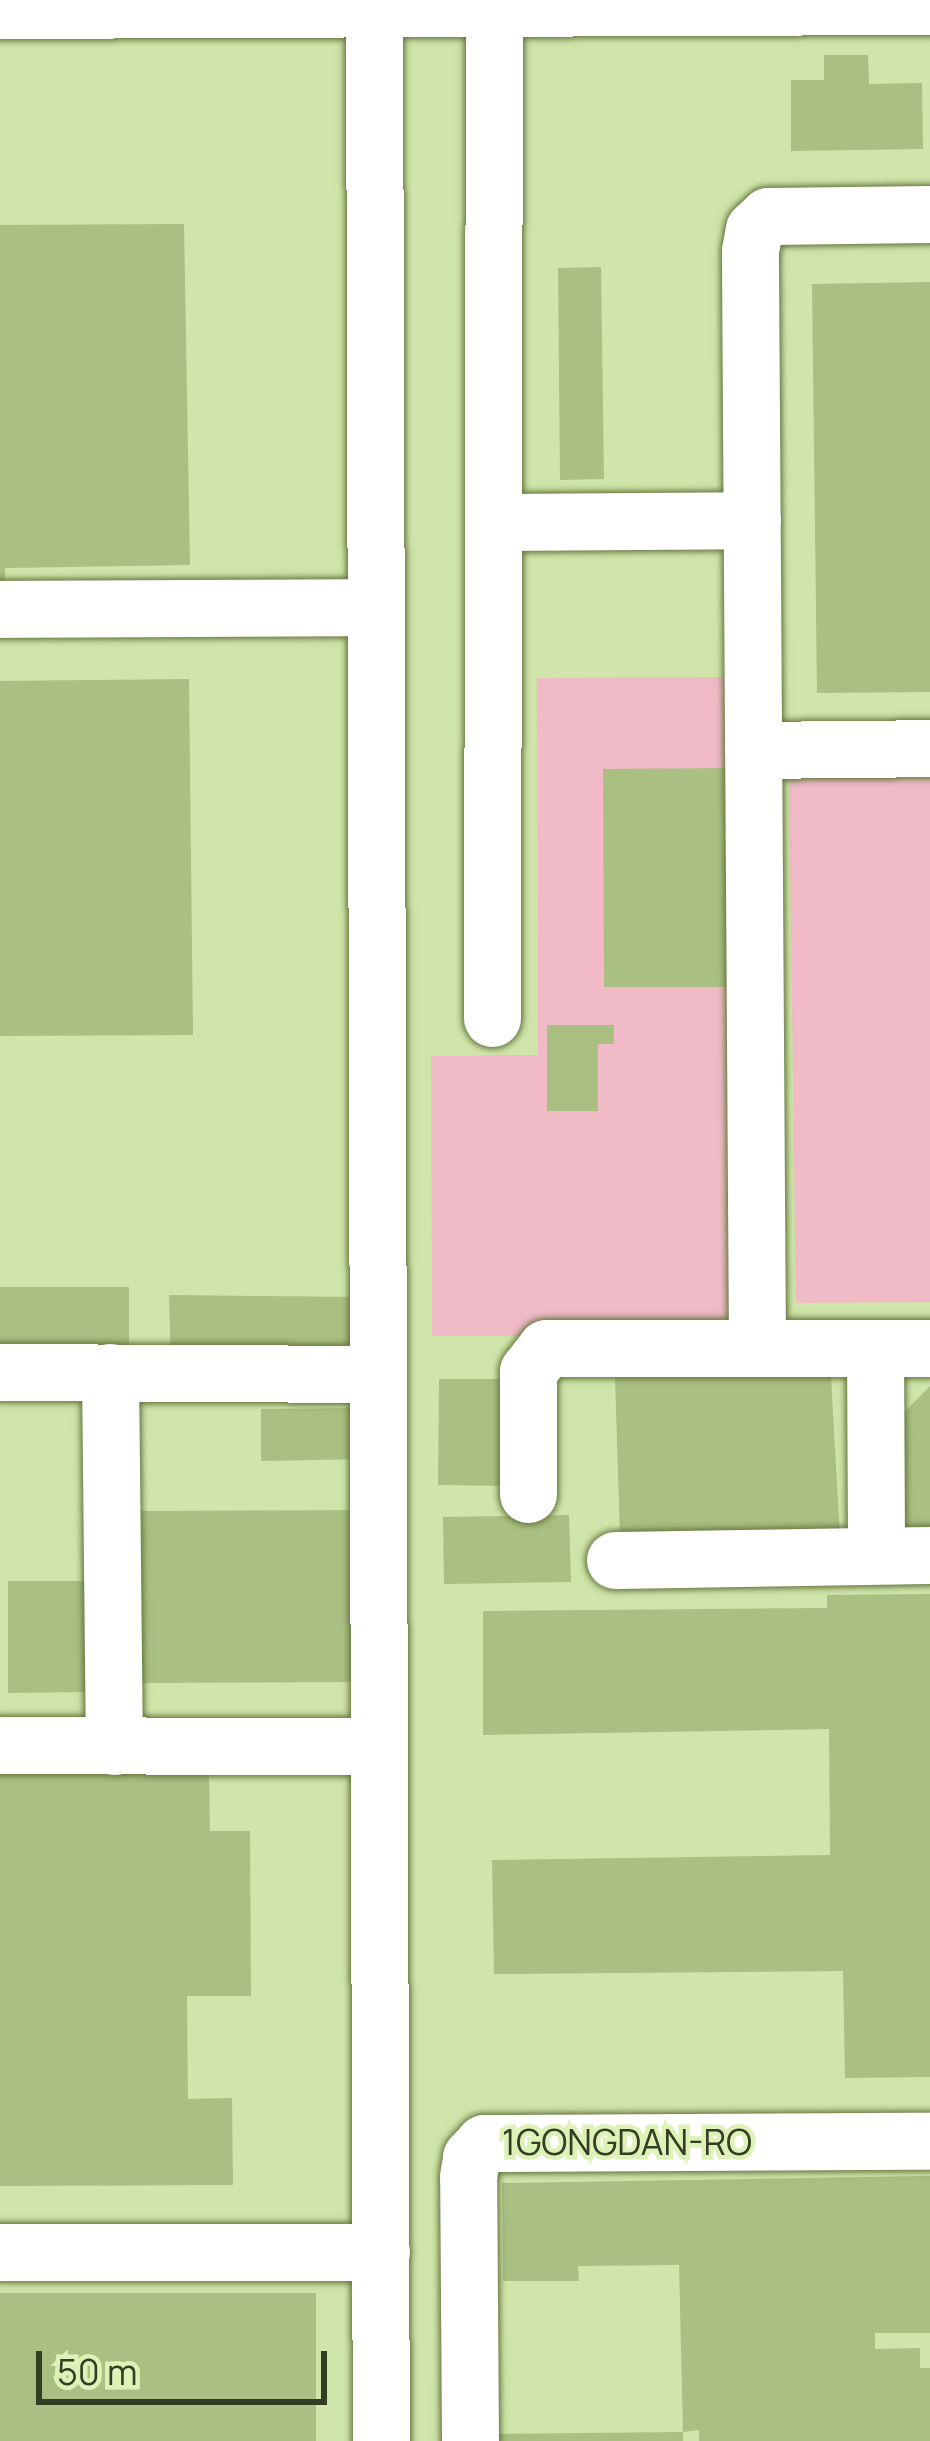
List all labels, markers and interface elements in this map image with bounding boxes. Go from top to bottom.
street label: 1GONGDAN-RO [502,2120,752,2164]
scale bar [42,2327,333,2401]
text: 50 m [57,2347,137,2396]

